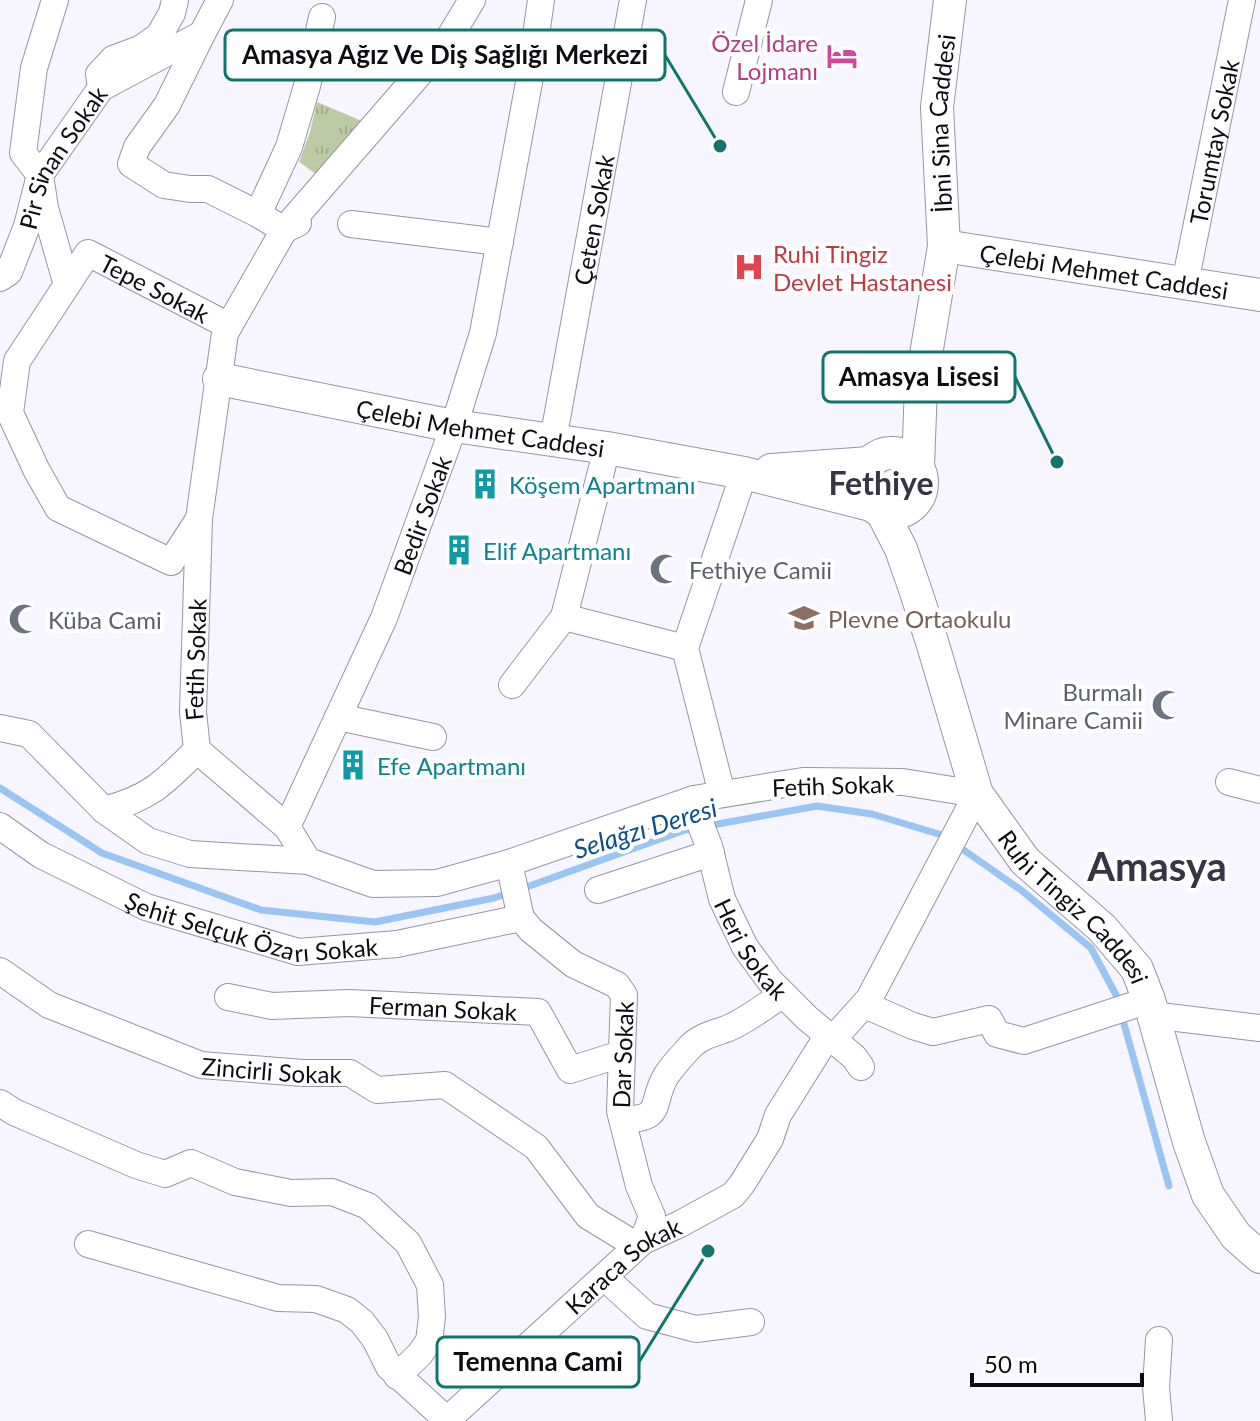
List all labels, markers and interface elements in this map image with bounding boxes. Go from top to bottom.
place label: Özel İdare Lojmanı [711,28,818,85]
callout: Amasya Ağız Ve Diş Sağlığı Merkezi [225,30,665,80]
street label: İbni Sina Caddesi [922,32,960,213]
text: Amasya Ağız Ve Diş Sağlığı Merkezi [241,38,648,70]
hotel icon: Özel İdare Lojmanı [825,39,859,73]
street label: Torumtay Sokak [1183,56,1244,227]
street label: Pir Sinan Sokak [12,80,113,232]
street label: Çeten Sokak [567,151,619,287]
street label: Çelebi Mehmet Caddesi [978,237,1230,304]
place label: Ruhi Tingiz Devlet Hastanesi [773,239,952,296]
street label: Tepe Sokak [96,247,215,328]
hospital icon: Ruhi Tingiz Devlet Hastanesi [732,250,766,284]
callout: Amasya Lisesi [823,352,1015,402]
text: Amasya Lisesi [838,360,999,392]
street label: Çelebi Mehmet Caddesi [354,392,606,462]
street label: Bedir Sokak [387,451,457,579]
district label: Fethiye [828,463,934,502]
building icon: Köşem Apartmanı [468,467,502,501]
place label: Köşem Apartmanı [509,470,696,499]
building icon: Elif Apartmanı [442,533,476,567]
place label: Elif Apartmanı [483,536,631,565]
mosque icon: Fethiye Camii [648,552,682,586]
place label: Fethiye Camii [689,555,832,584]
street label: Fetih Sokak [178,597,211,722]
school or university icon: Plevne Ortaokulu [787,601,821,635]
mosque icon: Küba Cami [7,602,41,636]
place label: Plevne Ortaokulu [828,604,1011,633]
place label: Küba Cami [48,605,162,634]
place label: Burmalı Minare Camii [1004,677,1143,734]
mosque icon: Burmalı Minare Camii [1150,688,1184,722]
building icon: Efe Apartmanı [336,748,370,782]
place label: Efe Apartmanı [377,751,526,780]
street label: Fetih Sokak [771,768,895,802]
water label: Selağzı Deresi [569,791,721,865]
street label: Ruhi Tingiz Caddesi [993,824,1156,987]
district label: Amasya [1086,842,1227,890]
street label: Şehit Selçuk Özarı Sokak [121,885,380,967]
street label: Heri Sokak [709,893,795,1006]
street label: Ferman Sokak [368,989,518,1026]
street label: Dar Sokak [606,1000,638,1109]
street label: Zincirli Sokak [201,1051,342,1088]
street label: Karaca Sokak [559,1211,686,1320]
callout: Temenna Cami [437,1337,639,1387]
scale bar [972,1337,1142,1387]
text: Temenna Cami [453,1345,623,1377]
text: 50 m [984,1349,1038,1378]

